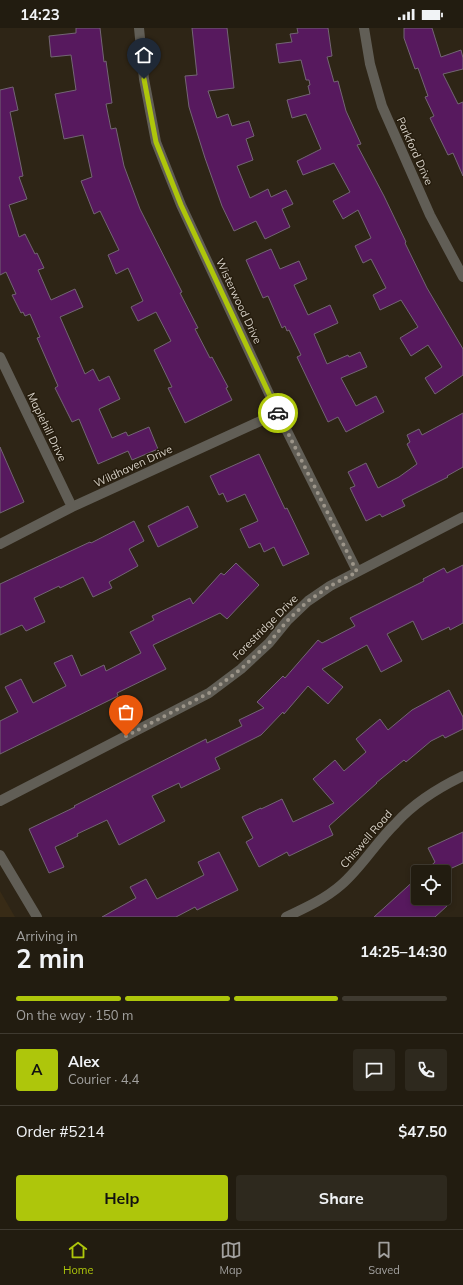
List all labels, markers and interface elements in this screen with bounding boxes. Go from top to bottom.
text: 14:23 [20,5,60,24]
pin [127,38,161,79]
icon: home [133,44,155,66]
street label: Parkford Drive [394,115,436,187]
street label: Wisterwood Drive [213,256,265,346]
street label: Maplehill Drive [24,390,70,464]
courier [258,393,298,433]
icon: car [267,402,289,424]
street label: Wildhaven Drive [92,442,174,490]
street label: Forestridge Drive [229,591,301,663]
pin [109,695,143,736]
icon: bag [115,701,137,723]
street label: Chiswell Road [337,807,395,871]
map controls [411,865,451,905]
button: locate [411,865,451,905]
text: Arriving in [16,928,78,944]
text: 2 min [16,942,85,975]
text: 14:25–14:30 [360,942,447,961]
text: On the way · 150 m [16,1007,133,1023]
button: chat [353,1049,395,1091]
button: phone [405,1049,447,1091]
text: Alex [68,1052,100,1071]
text: A [31,1060,43,1079]
text: Courier · 4.4 [68,1071,139,1087]
text: Order #5214 [16,1122,104,1141]
text: $47.50 [398,1122,447,1141]
button: Help [16,1175,228,1221]
button: Share [236,1175,447,1221]
tab: Home [63,1239,93,1277]
tab: Map [219,1239,242,1277]
tab: Saved [368,1239,400,1277]

